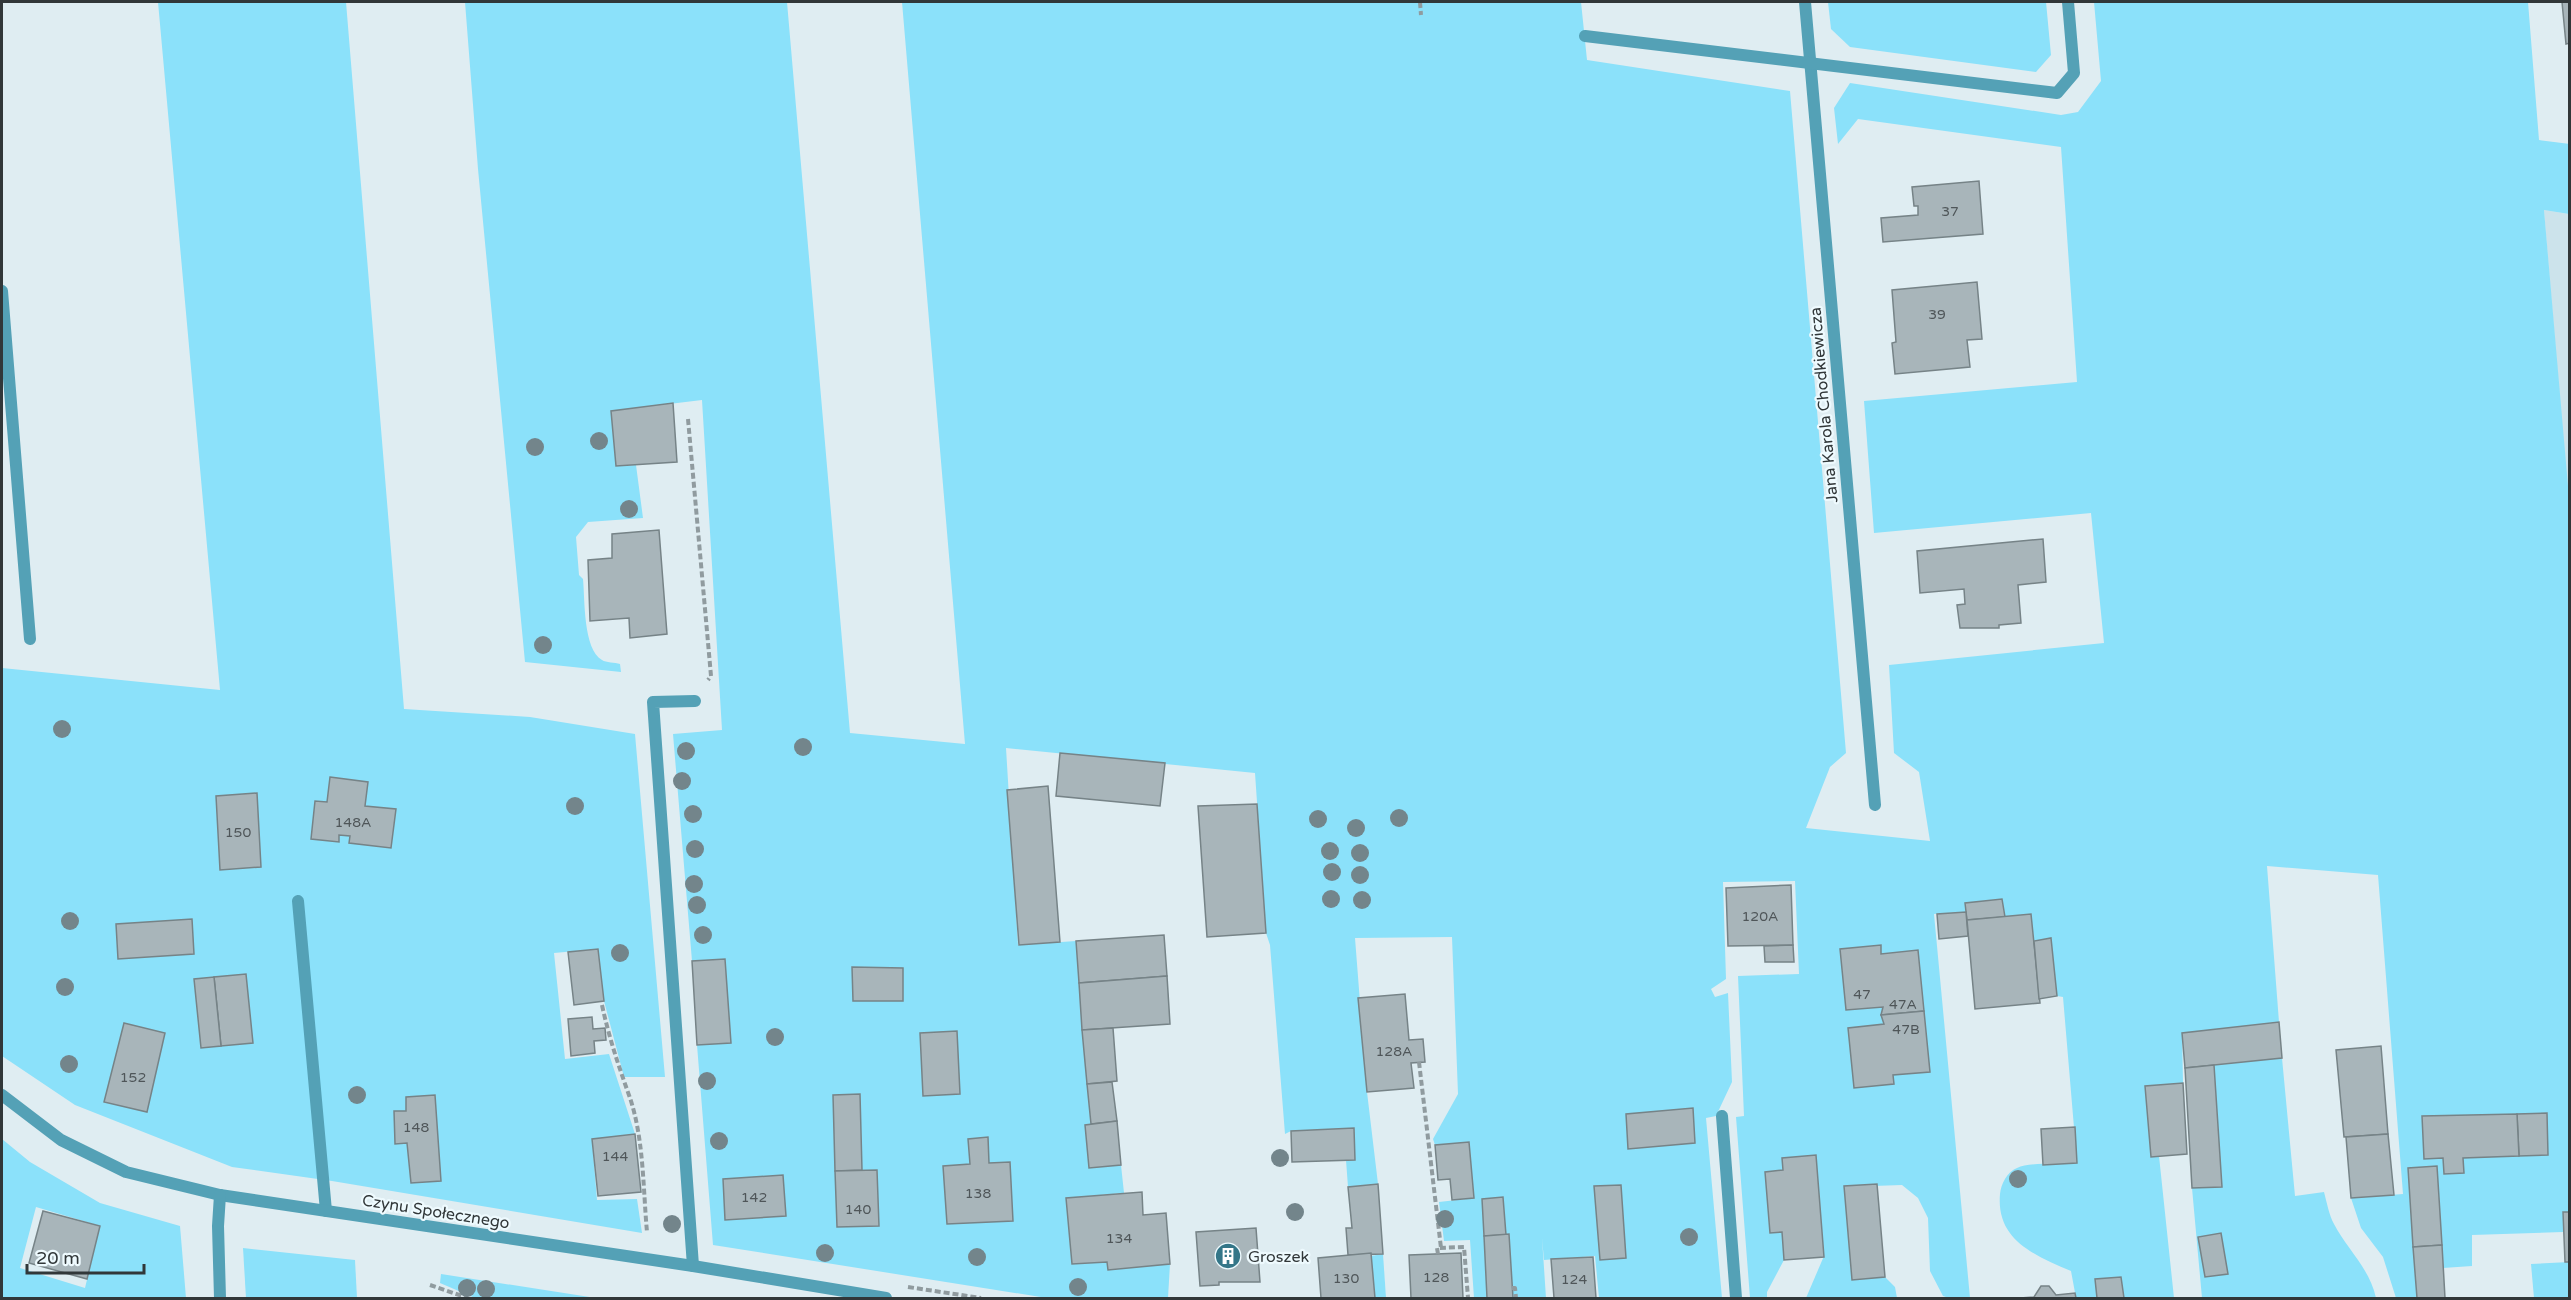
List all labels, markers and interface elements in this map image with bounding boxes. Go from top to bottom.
house number: 37 [1941,203,1959,220]
street label: Jana Karola Chodkiewicza [1805,306,1843,504]
house number: 39 [1928,306,1946,323]
house number: 148A [335,814,371,831]
house number: 150 [225,824,251,841]
house number: 120A [1742,908,1778,925]
house number: 47 [1853,986,1871,1003]
house number: 47A [1889,996,1917,1013]
house number: 47B [1892,1021,1920,1038]
house number: 128A [1376,1043,1412,1060]
house number: 152 [120,1069,146,1086]
house number: 148 [403,1119,429,1136]
house number: 144 [602,1148,628,1165]
house number: 138 [965,1185,991,1202]
house number: 142 [741,1189,767,1206]
street label: Czynu Społecznego [361,1190,511,1234]
house number: 140 [845,1201,871,1218]
house number: 134 [1106,1230,1132,1247]
scale bar [27,1237,144,1275]
building icon: Groszek [1213,1241,1243,1271]
text: 20 m [36,1247,80,1269]
place label: Groszek [1248,1247,1309,1267]
house number: 128 [1423,1269,1449,1286]
house number: 130 [1333,1270,1359,1287]
house number: 124 [1561,1271,1587,1288]

